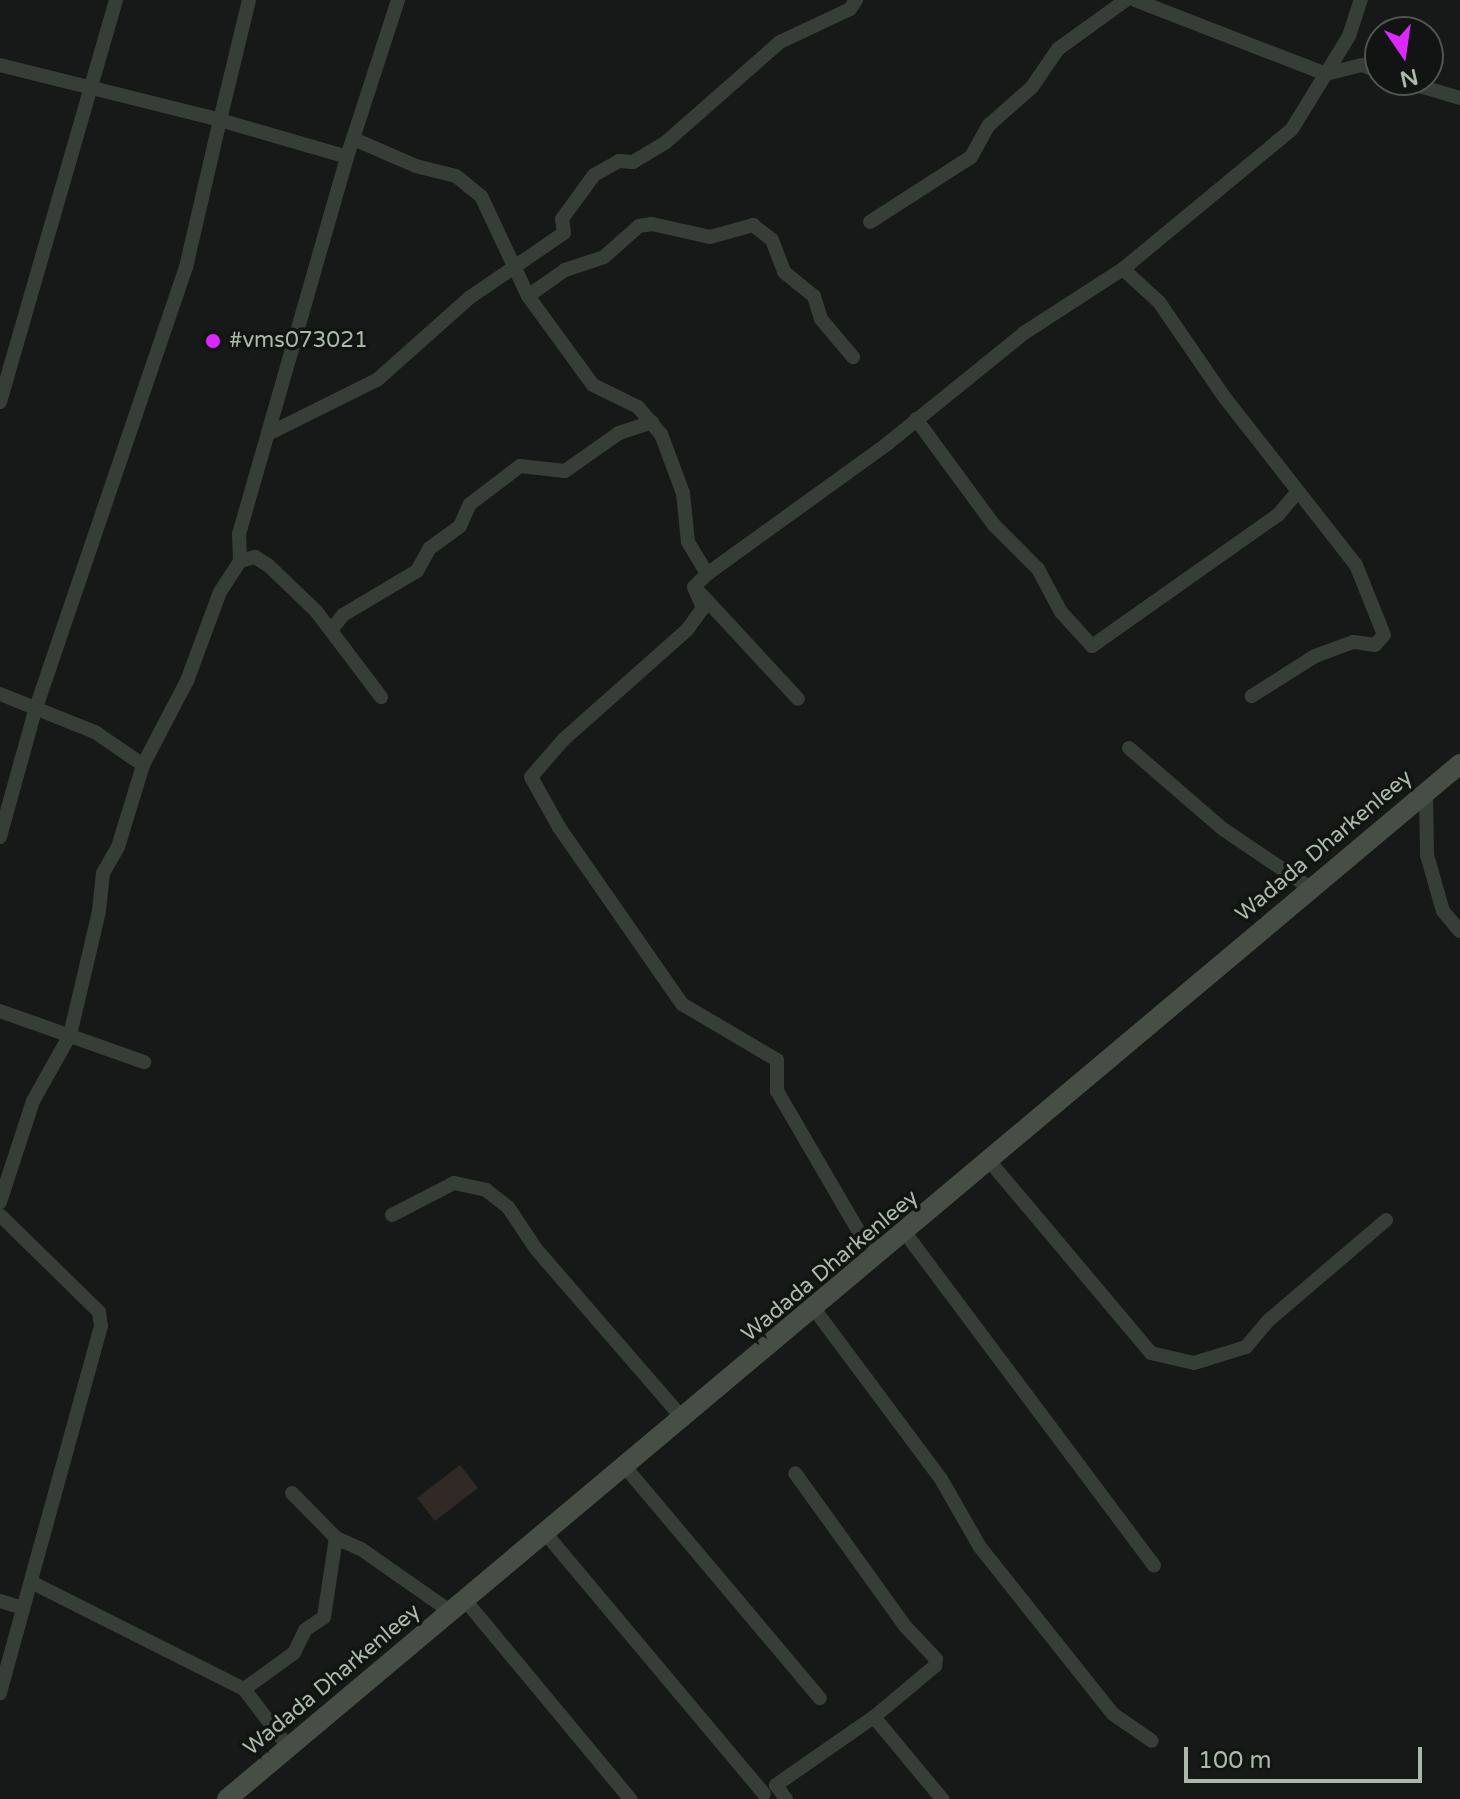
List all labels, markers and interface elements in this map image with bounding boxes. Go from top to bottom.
north arrow [1364,16,1444,96]
text: N [1397,63,1420,92]
place label: #vms073021 [229,328,368,354]
marker: #vms073021 [204,332,222,350]
street label: Wadada Dharkenleey [1230,764,1418,928]
street label: Wadada Dharkenleey [736,1184,924,1348]
street label: Wadada Dharkenleey [238,1598,426,1762]
scale bar [1188,1731,1426,1781]
text: 100 m [1198,1746,1272,1775]

